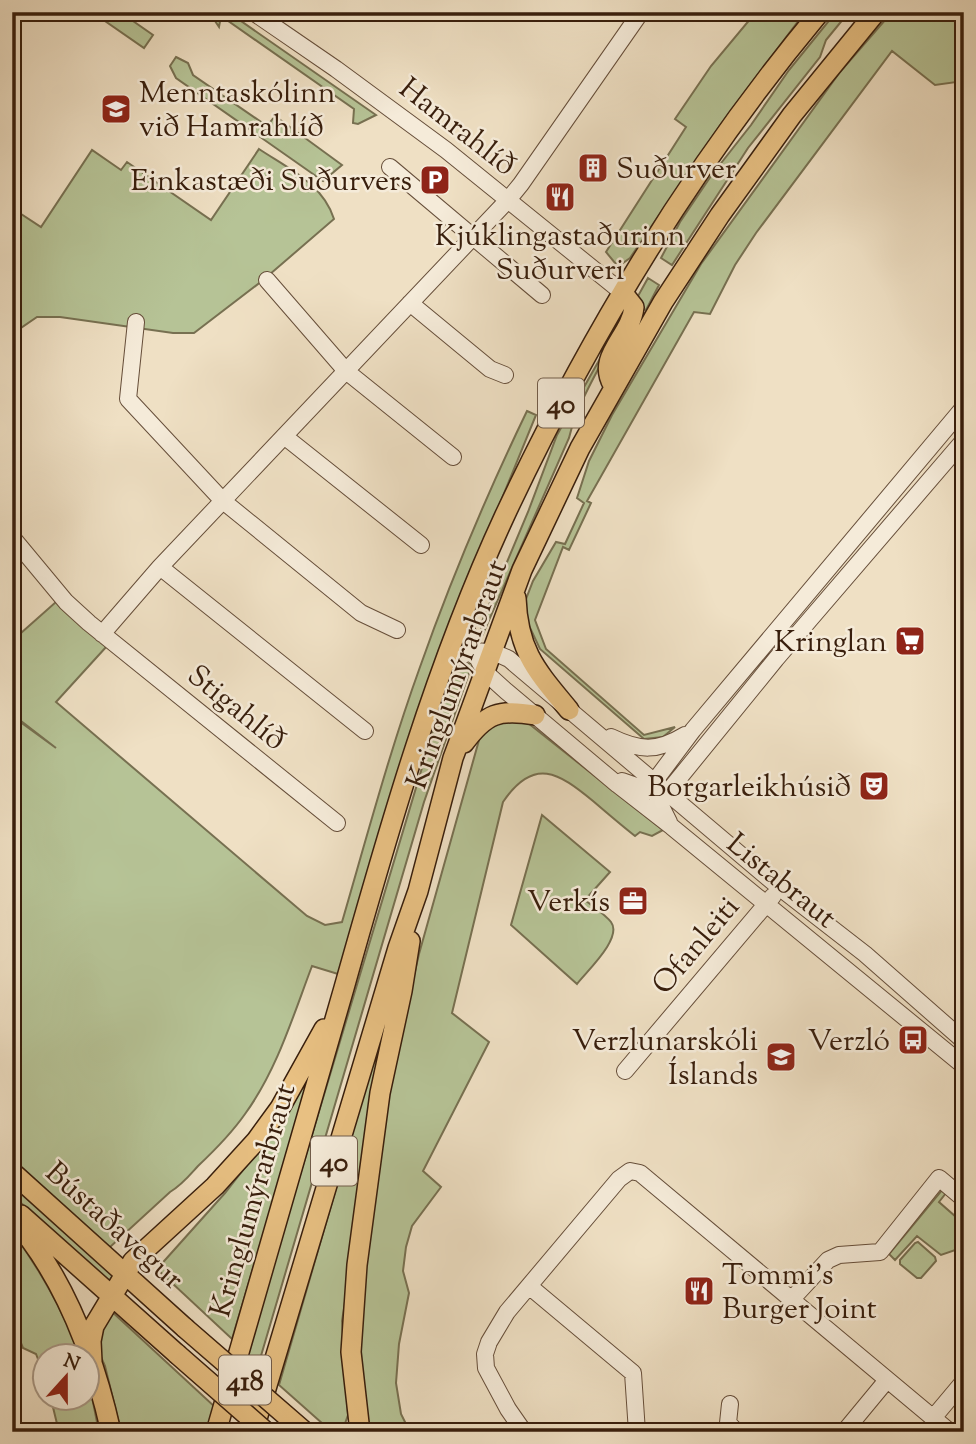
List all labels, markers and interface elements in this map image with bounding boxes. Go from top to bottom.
street label: Hamrahlíð [389,69,524,187]
place label: Menntaskólinn við Hamrahlíð [139,73,336,150]
school or university icon: Menntaskólinn við Hamrahlíð [99,92,133,126]
place label: Suðurver [616,149,736,192]
building icon: Suðurver [576,151,610,185]
place label: Einkastæði Suðurvers [130,161,412,204]
parking icon: Einkastæði Suðurvers [418,163,452,197]
restaurant icon: Kjúklingastaðurinn Suðurveri [543,180,577,214]
place label: Kjúklingastaðurinn Suðurveri [435,216,685,293]
road number: 40 [538,378,584,428]
street label: Kringlumýrarbraut [397,554,520,796]
place label: Kringlan [774,622,887,665]
supermarket icon: Kringlan [893,624,927,658]
street label: Stigahlíð [177,656,294,762]
place label: Borgarleikhúsið [647,767,851,810]
theatre icon: Borgarleikhúsið [857,769,891,803]
street label: Listabraut [716,824,845,940]
place label: Verkís [527,882,610,925]
office icon: Verkís [616,884,650,918]
street label: Ofanleiti [643,888,751,1005]
place label: Verzlunarskóli Íslands [572,1021,758,1098]
place label: Verzló [808,1021,890,1064]
bus stop icon: Verzló [896,1023,930,1057]
school or university icon: Verzlunarskóli Íslands [764,1040,798,1074]
street label: Kringlumýrarbraut [200,1079,308,1323]
road number: 40 [311,1136,357,1186]
street label: Bústaðavegur [34,1153,192,1301]
place label: Tommi's Burger Joint [722,1255,877,1332]
restaurant icon: Tommi's Burger Joint [682,1274,716,1308]
north arrow [32,1342,102,1412]
text: N [59,1348,83,1379]
road number: 418 [219,1356,271,1404]

